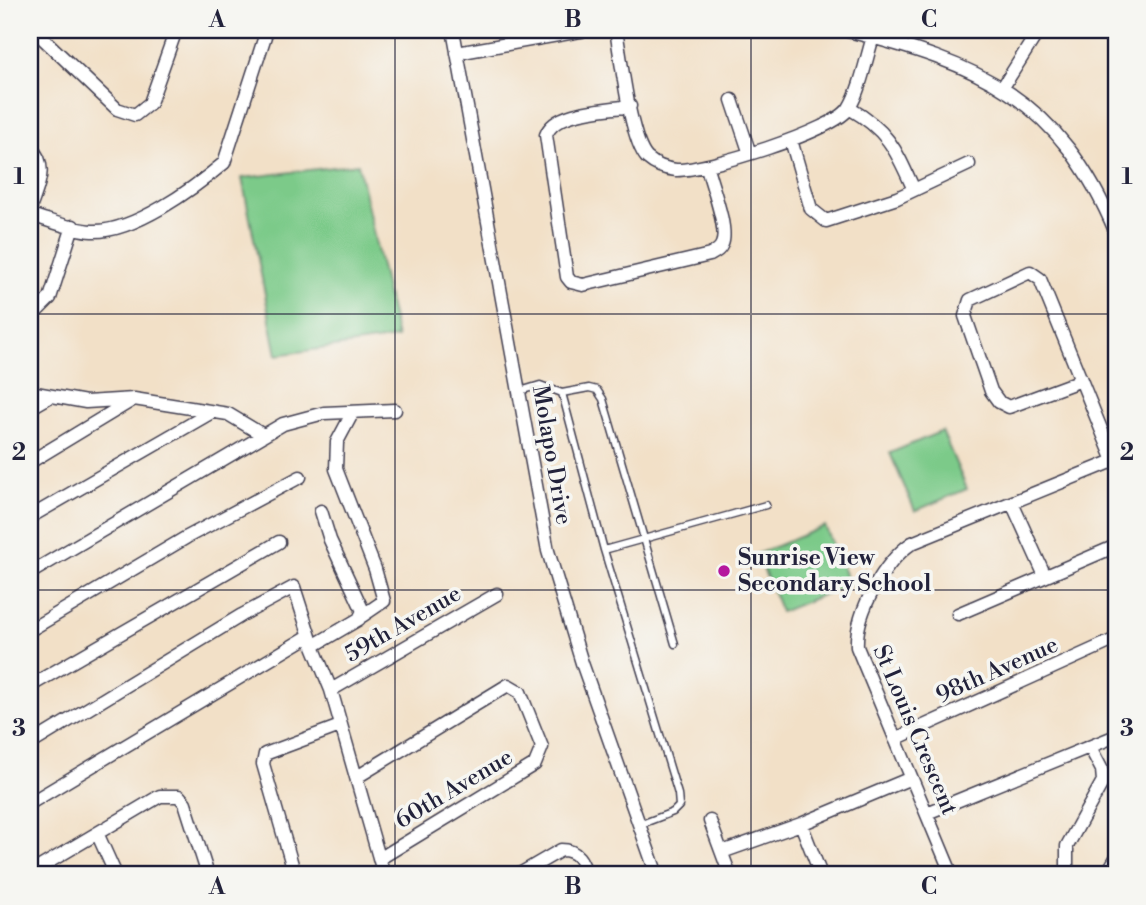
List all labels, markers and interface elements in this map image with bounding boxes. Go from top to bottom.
text: A [208,6,226,34]
text: B [564,6,582,34]
text: C [921,6,937,34]
text: 1 [13,163,25,191]
text: 1 [1121,163,1133,191]
street label: Molapo Drive [526,383,578,527]
text: 2 [12,439,26,467]
text: 2 [1120,439,1134,467]
place label: Sunrise View Secondary School [738,544,932,598]
marker: Sunrise View Secondary School [716,563,732,579]
street label: 59th Avenue [340,580,466,668]
street label: 98th Avenue [932,631,1062,709]
street label: St Louis Crescent [867,641,963,819]
text: 3 [12,715,26,743]
text: 3 [1120,715,1134,743]
street label: 60th Avenue [390,743,518,835]
text: A [208,873,226,901]
text: B [564,873,582,901]
text: C [921,873,937,901]

